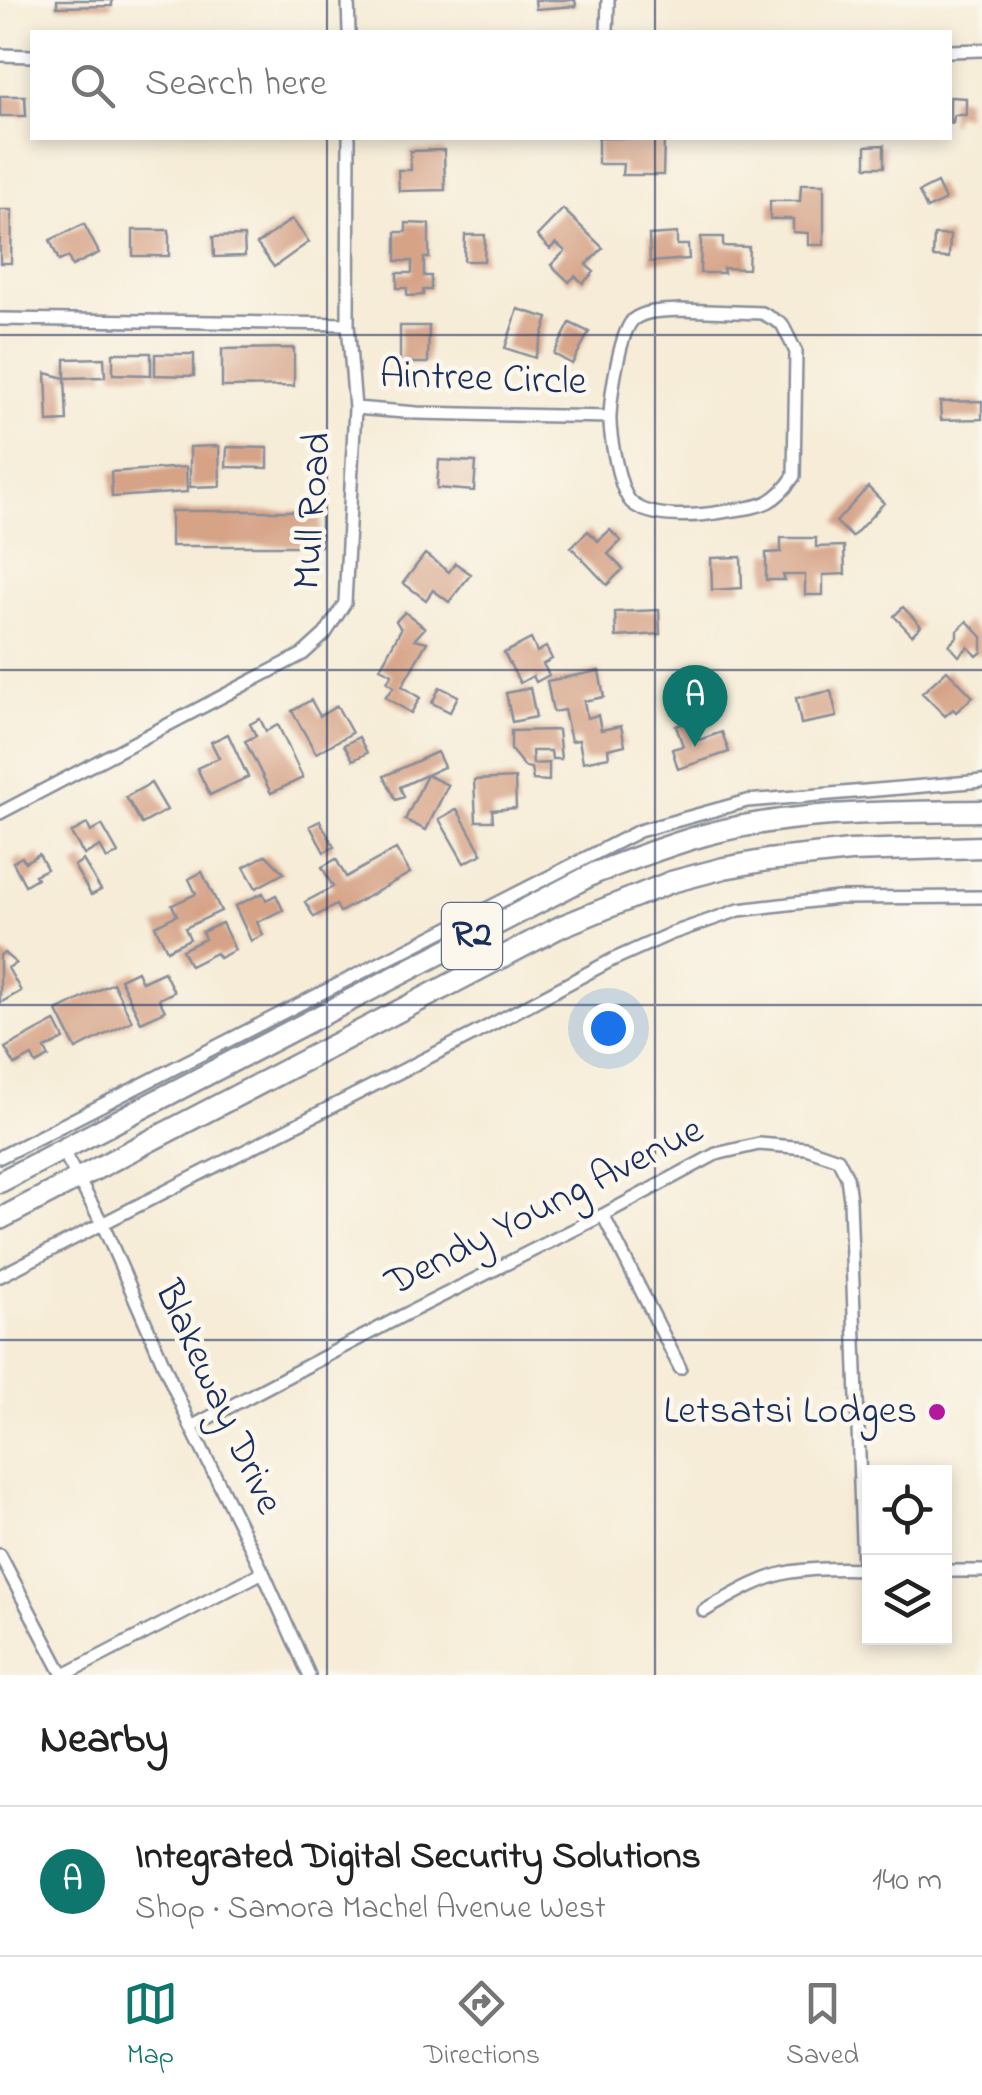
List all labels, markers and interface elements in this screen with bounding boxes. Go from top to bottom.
search box [30,30,952,140]
text: Search here [145,57,327,113]
icon: search [65,58,120,113]
street label: Aintree Circle [378,347,588,413]
street label: Mull Road [279,430,349,592]
pin: A [662,664,728,747]
road number: R2 [442,903,502,969]
your location [583,1003,634,1054]
street label: Dendy Young Avenue [375,1102,714,1314]
street label: Blakeway Drive [137,1270,297,1525]
place label: Letsatsi Lodges [664,1383,917,1442]
marker: Letsatsi Lodges [926,1401,948,1423]
map controls [862,1465,952,1645]
button: locate [862,1465,952,1555]
button: layers [862,1555,952,1645]
text: Nearby [40,1710,168,1771]
text: Integrated Digital Security Solutions [135,1830,701,1886]
text: A [63,1858,82,1905]
text: 140 m [872,1858,942,1905]
text: Shop · Samora Machel Avenue West [135,1886,606,1933]
tab: Map [123,1976,178,2077]
tab: Directions [424,1976,540,2077]
tab: Saved [786,1976,859,2077]

